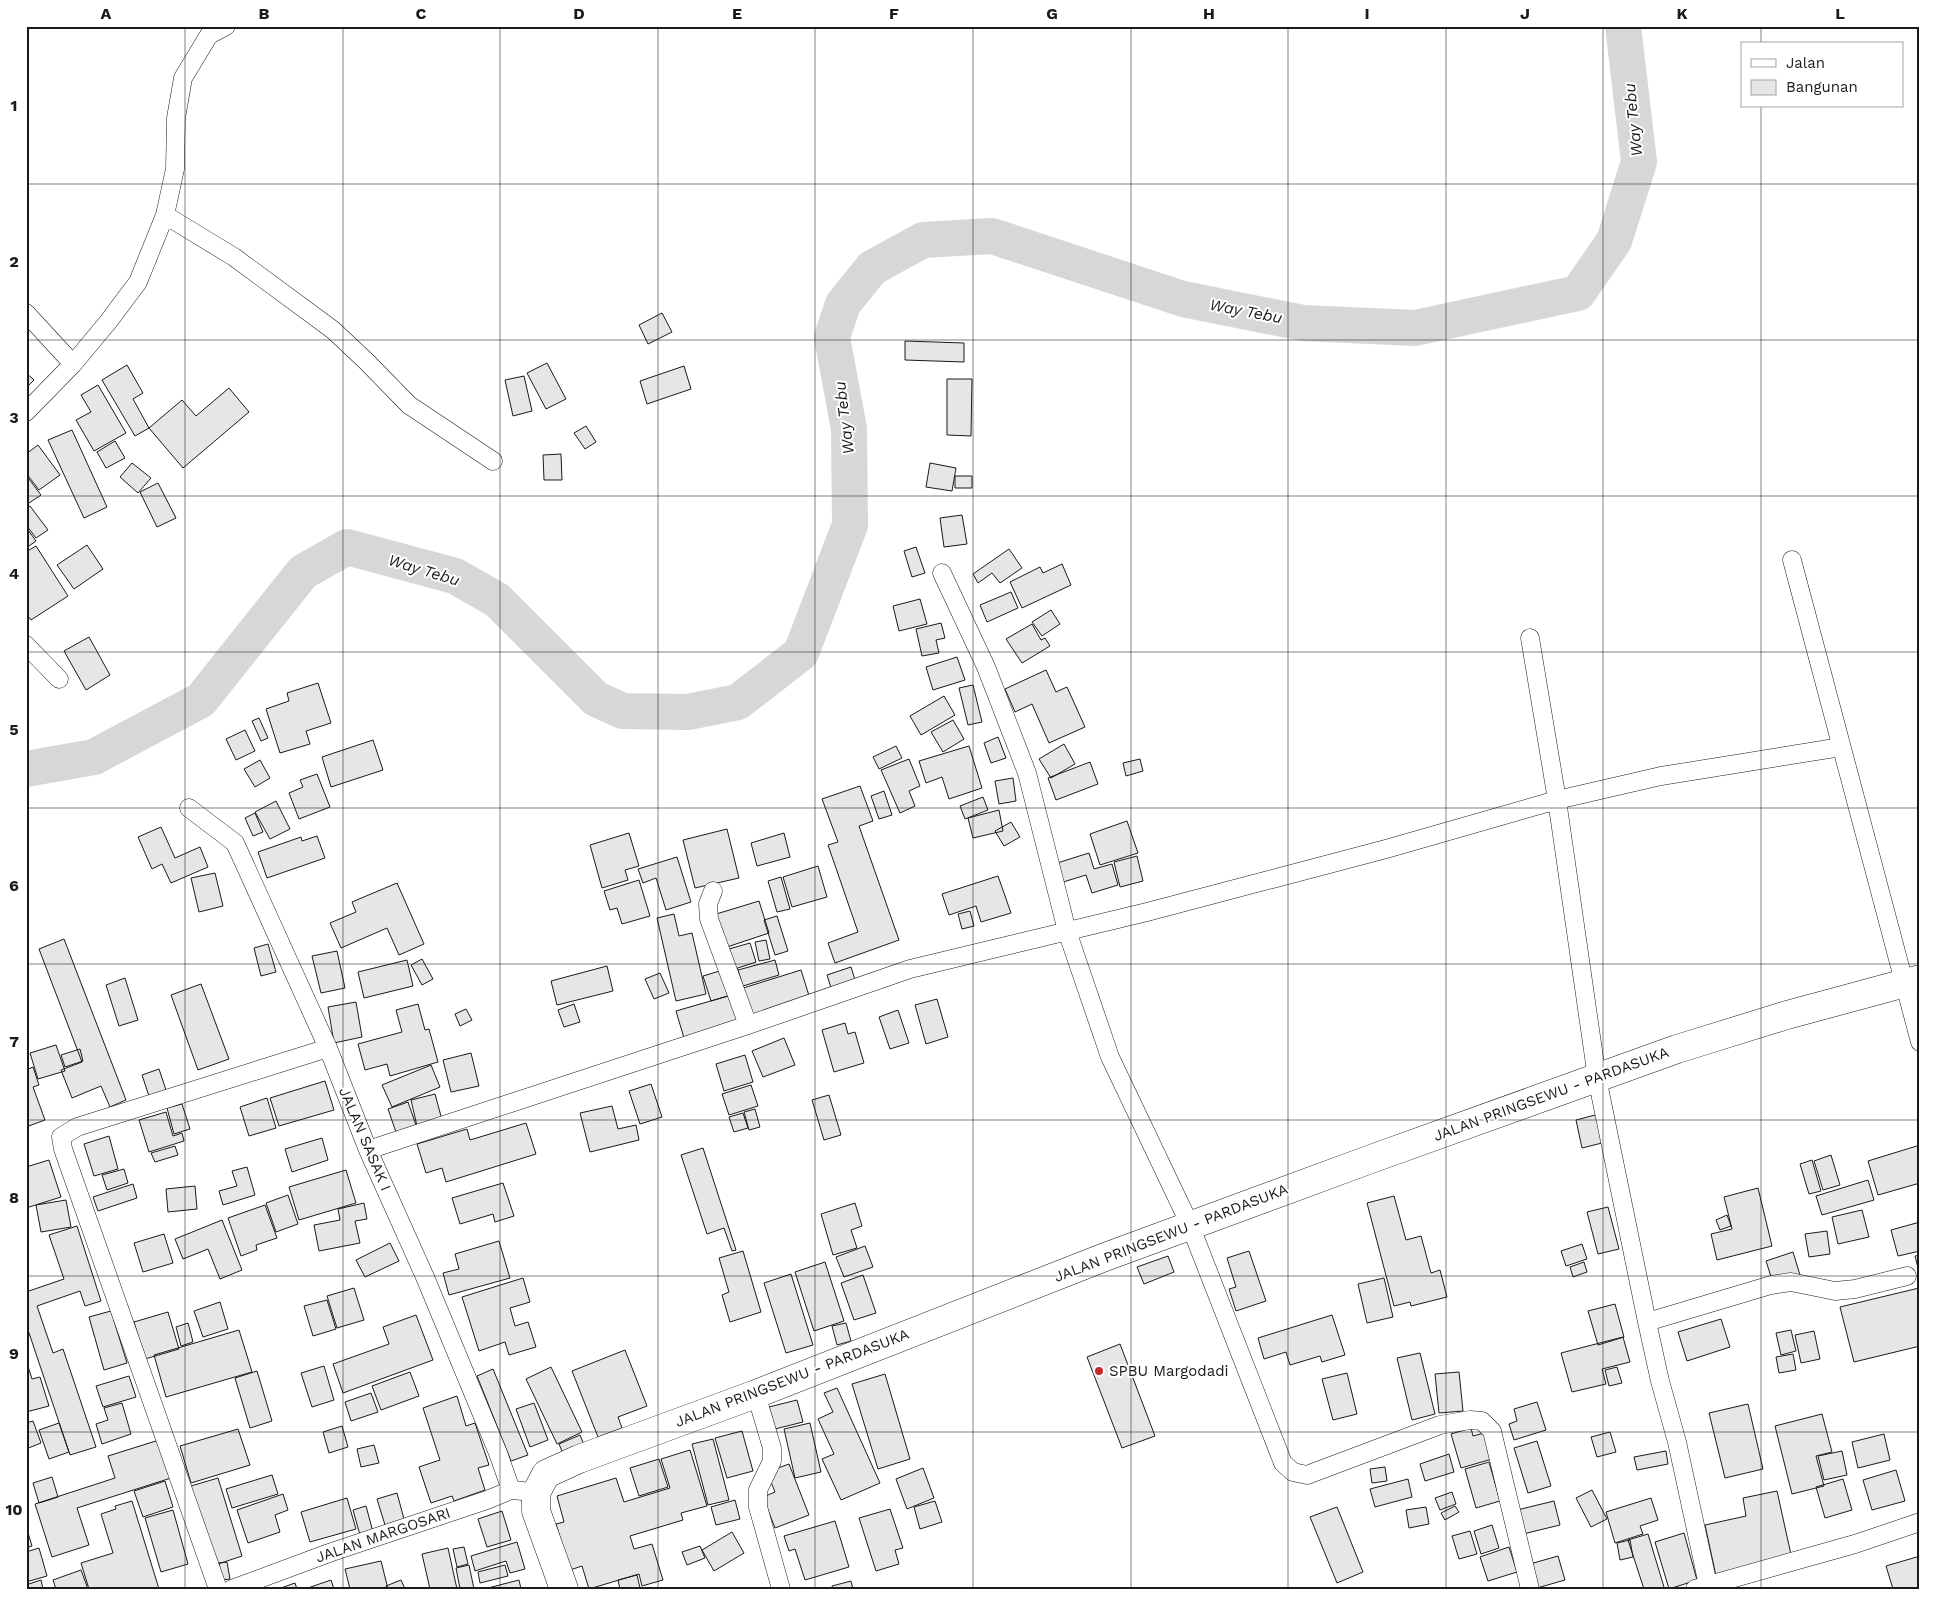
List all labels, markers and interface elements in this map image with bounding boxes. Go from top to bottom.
text: A [101,4,112,23]
text: B [259,4,270,23]
text: C [416,4,427,23]
text: D [573,4,585,23]
text: E [732,4,742,23]
text: F [889,4,899,23]
text: G [1046,4,1058,23]
text: H [1203,4,1215,23]
text: I [1364,4,1370,23]
text: J [1520,4,1530,23]
text: K [1676,4,1688,23]
text: L [1835,4,1845,23]
legend [1741,42,1904,108]
text: Jalan [1786,54,1825,72]
text: Bangunan [1786,78,1858,96]
water label: Way Tebu [1620,82,1646,158]
text: 1 [11,96,17,115]
text: 2 [9,252,19,271]
water label: Way Tebu [1208,295,1284,327]
water label: Way Tebu [830,380,858,456]
text: 3 [9,408,19,427]
water label: Way Tebu [386,550,462,590]
text: 4 [9,564,19,583]
text: 5 [9,720,19,739]
text: 6 [9,876,19,895]
text: 7 [9,1032,19,1051]
street label: JALAN PRINGSEWU - PARDASUKA [1431,1043,1671,1145]
street label: JALAN SASAK I [335,1084,395,1194]
street label: JALAN PRINGSEWU - PARDASUKA [1051,1180,1291,1286]
text: 8 [9,1188,19,1207]
street label: JALAN PRINGSEWU - PARDASUKA [672,1325,912,1431]
text: 9 [9,1344,19,1363]
place label: SPBU Margodadi [1109,1362,1229,1380]
marker: SPBU Margodadi [1093,1365,1105,1377]
text: 10 [5,1500,23,1519]
street label: JALAN MARGOSARI [313,1503,453,1567]

